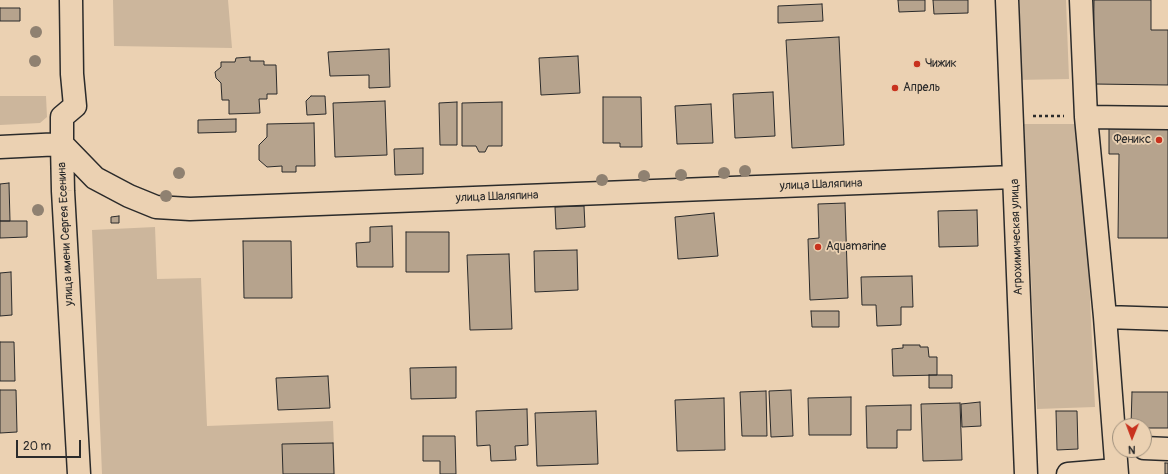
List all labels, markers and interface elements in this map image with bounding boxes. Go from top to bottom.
place label: Чижик [925,57,957,71]
marker: Чижик [912,59,922,69]
place label: Апрель [903,81,940,95]
marker: Апрель [890,83,900,93]
place label: Феникс [1113,133,1151,147]
marker: Феникс [1154,135,1164,145]
street label: улица имени Сергея Есенина [55,162,77,306]
street label: улица Шаляпина [779,176,863,194]
street label: Агрохимическая улица [1008,179,1026,295]
street label: улица Шаляпина [455,188,539,206]
place label: Aquamarine [826,240,886,254]
marker: Aquamarine [813,242,823,252]
north arrow [1112,418,1152,458]
scale bar [18,432,83,458]
text: 20 m [23,439,51,454]
text: N [1128,443,1136,456]

